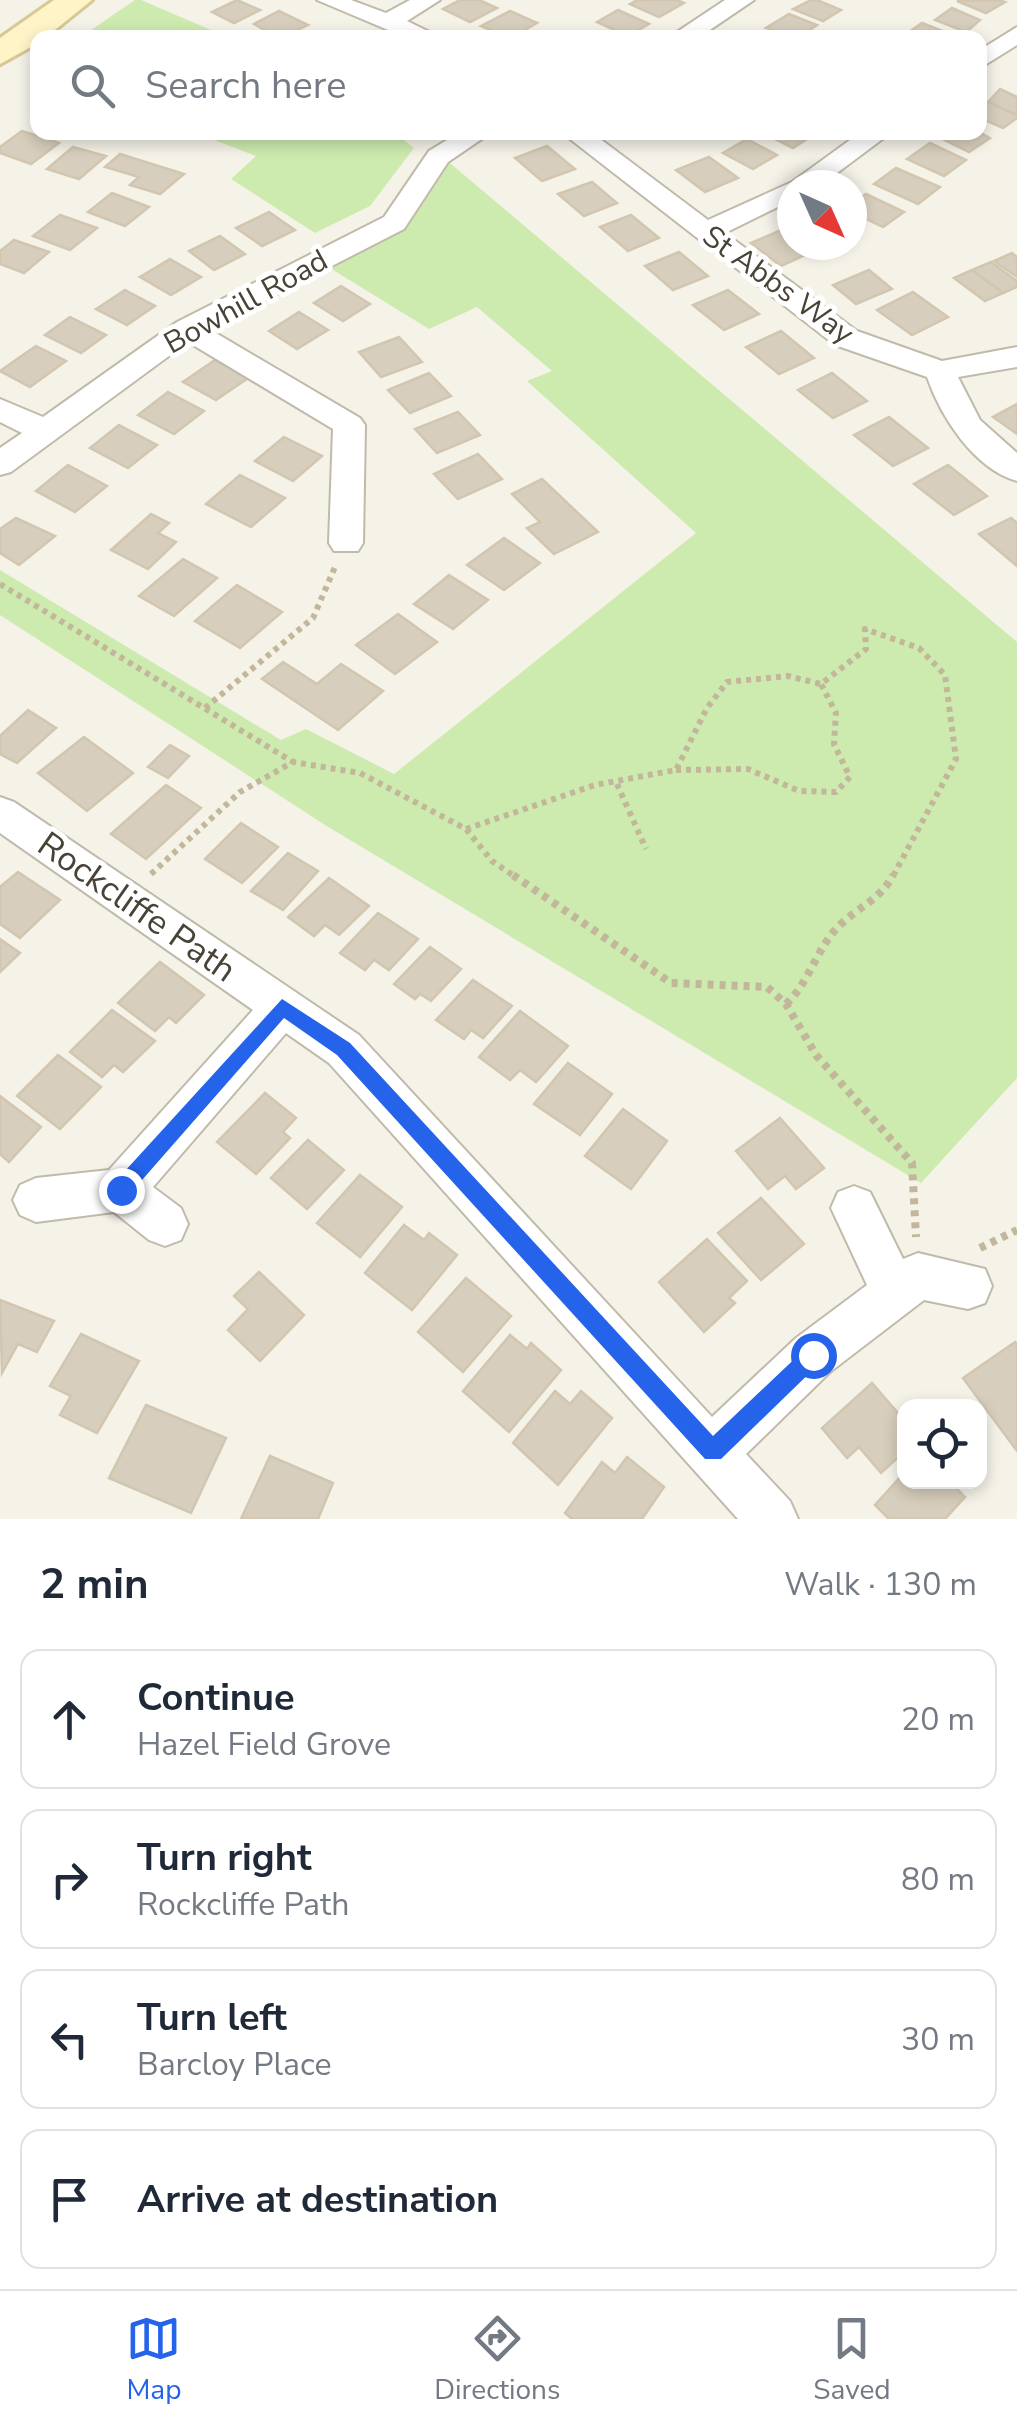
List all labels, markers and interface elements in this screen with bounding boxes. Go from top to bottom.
search box [30,30,987,140]
icon: search [65,58,120,113]
text: Search here [145,60,346,111]
north arrow [777,170,867,260]
street label: St Abbs Way [694,216,863,354]
street label: Bowhill Road [157,240,335,364]
street label: Rockcliffe Path [28,821,246,993]
route end [99,1168,145,1214]
route start [791,1333,837,1379]
map controls [897,1399,987,1489]
button: locate [897,1399,987,1489]
text: 2 min [40,1556,149,1613]
text: Walk · 130 m [784,1563,977,1606]
text: Continue [137,1672,295,1723]
icon: ahead [42,1692,97,1747]
text: 20 m [901,1698,975,1741]
text: Hazel Field Grove [137,1723,391,1766]
text: Turn right [137,1832,312,1883]
icon: right [42,1852,97,1907]
text: 80 m [901,1858,975,1901]
text: Rockcliffe Path [137,1883,349,1926]
text: Turn left [137,1992,287,2043]
icon: left [42,2012,97,2067]
text: 30 m [901,2018,975,2061]
text: Barcloy Place [137,2043,331,2086]
icon: arrive [42,2172,97,2227]
text: Arrive at destination [137,2174,498,2225]
tab: Map [126,2311,181,2409]
tab: Directions [434,2311,560,2409]
tab: Saved [813,2311,891,2409]

